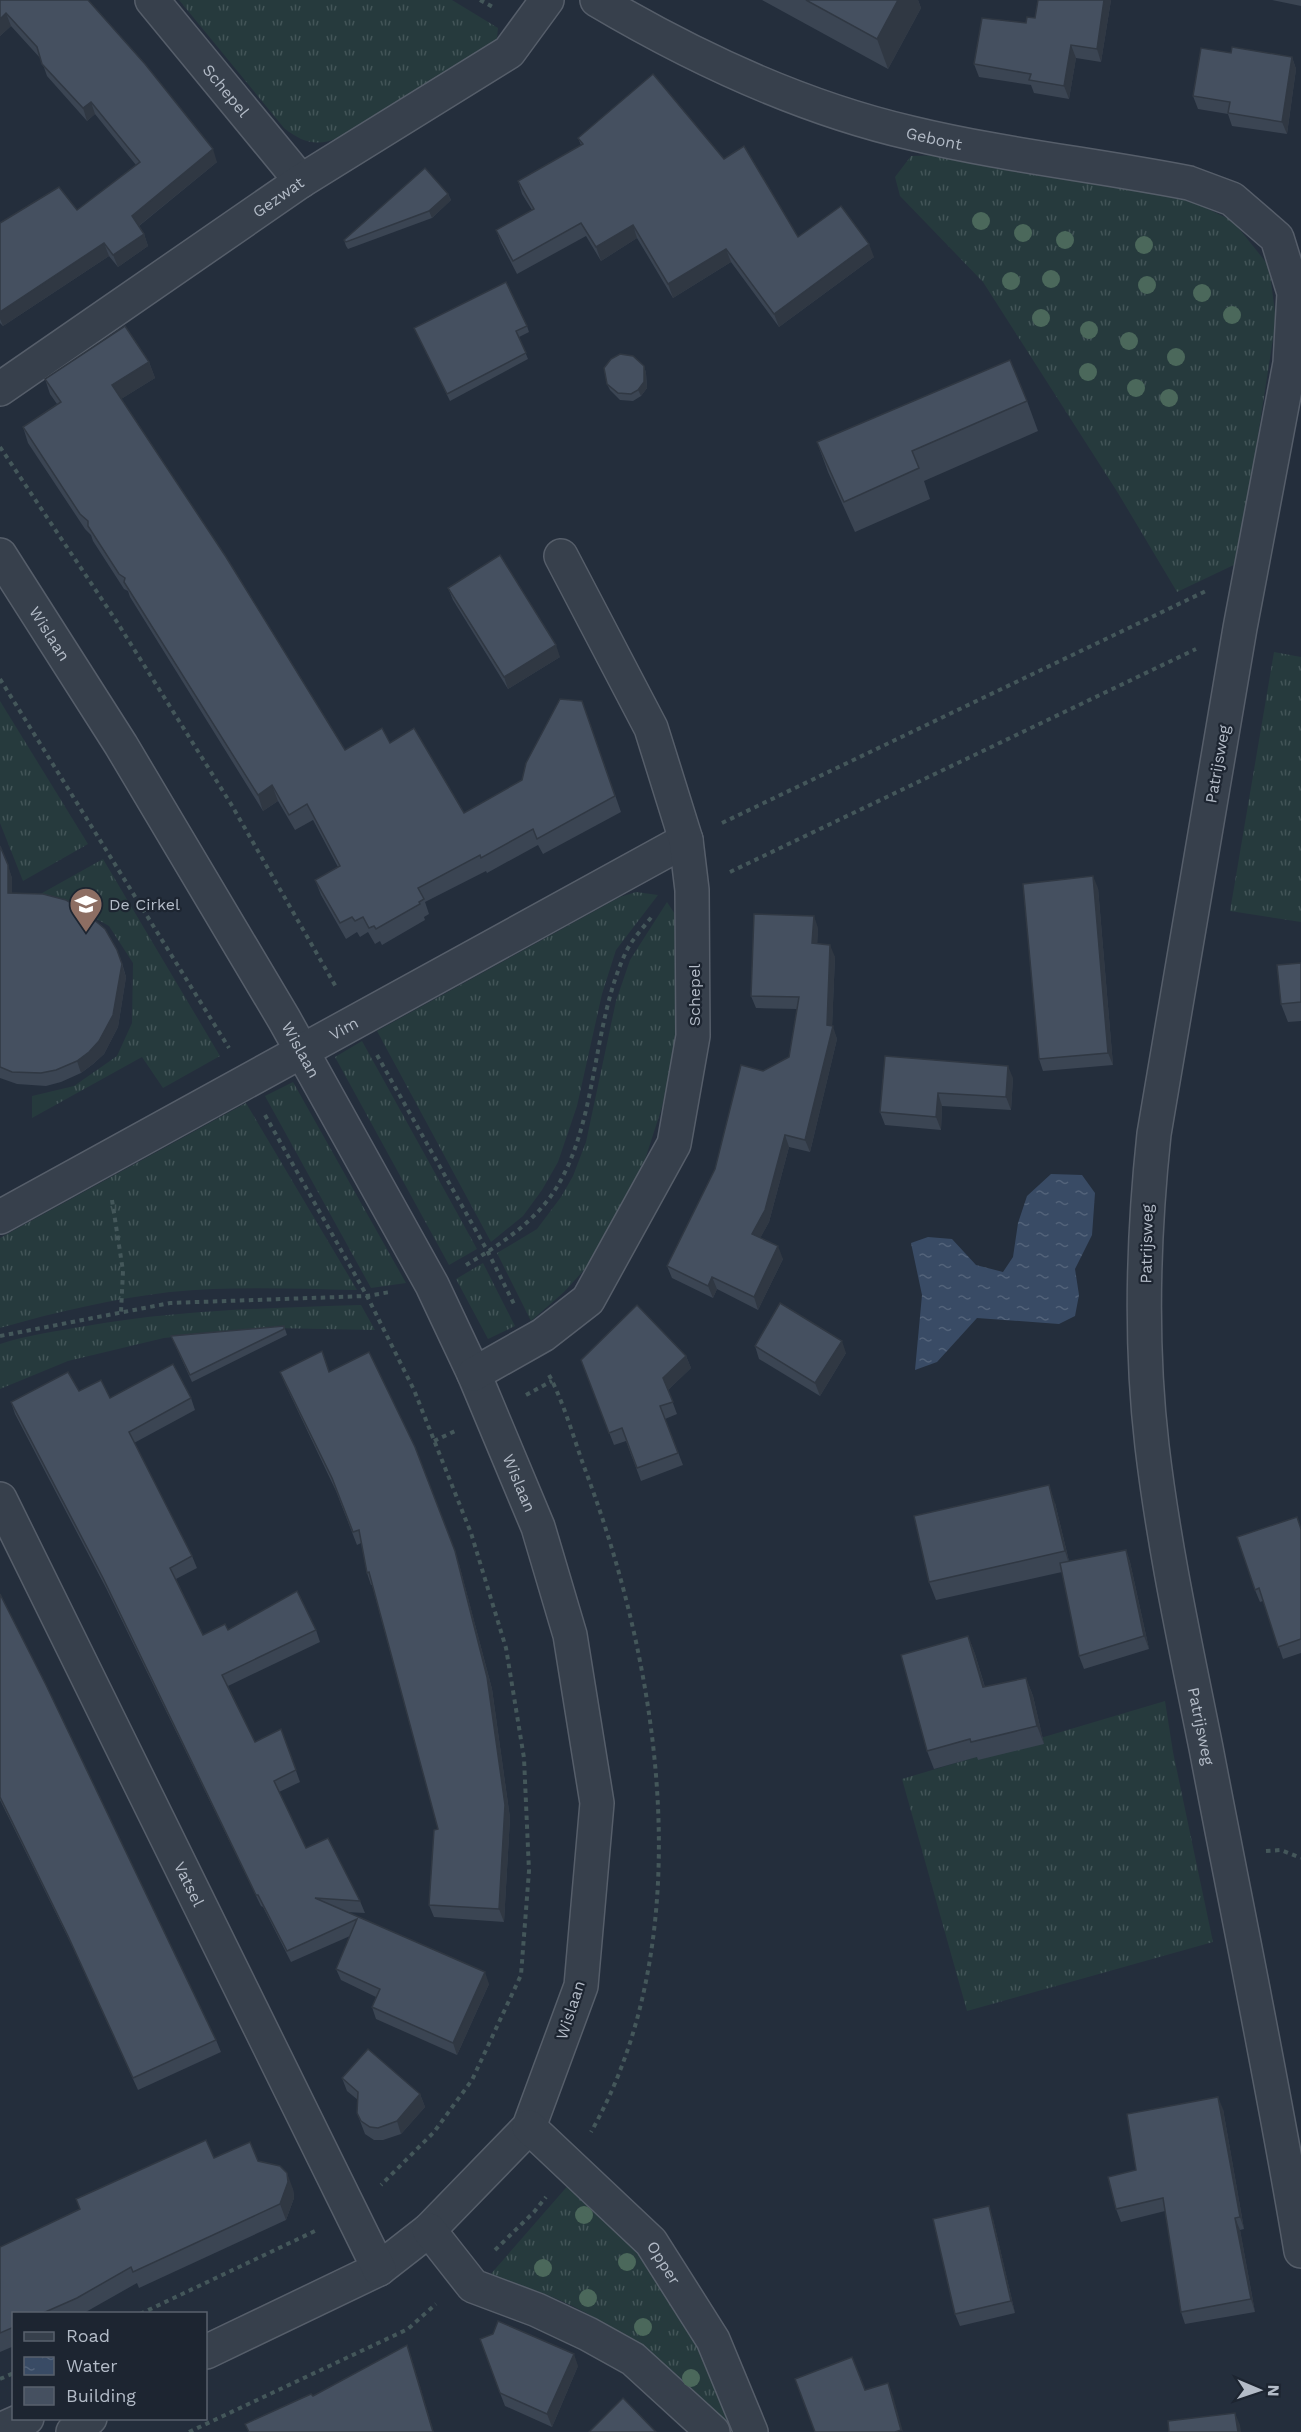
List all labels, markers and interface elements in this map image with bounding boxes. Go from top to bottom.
street label: Schepel [199,60,253,121]
street label: Gebont [904,123,964,154]
street label: Gezwat [249,173,308,222]
street label: Wislaan [25,603,74,665]
street label: Patrijsweg [1201,723,1234,805]
school or university icon: De Cirkel [68,886,104,933]
place label: De Cirkel [109,895,180,914]
street label: Schepel [685,964,704,1026]
street label: Vim [326,1013,361,1044]
street label: Wislaan [277,1018,324,1081]
street label: Patrijsweg [1136,1204,1157,1284]
street label: Wislaan [499,1451,540,1515]
street label: Patrijsweg [1184,1686,1218,1767]
street label: Vatsel [170,1859,208,1910]
street label: Wislaan [552,1978,589,2042]
street label: Opper [643,2238,685,2288]
legend [12,2312,207,2420]
text: Road [66,2325,110,2346]
text: Water [66,2355,118,2376]
north arrow [1229,2360,1289,2420]
text: N [1264,2384,1283,2397]
text: Building [66,2385,136,2406]

